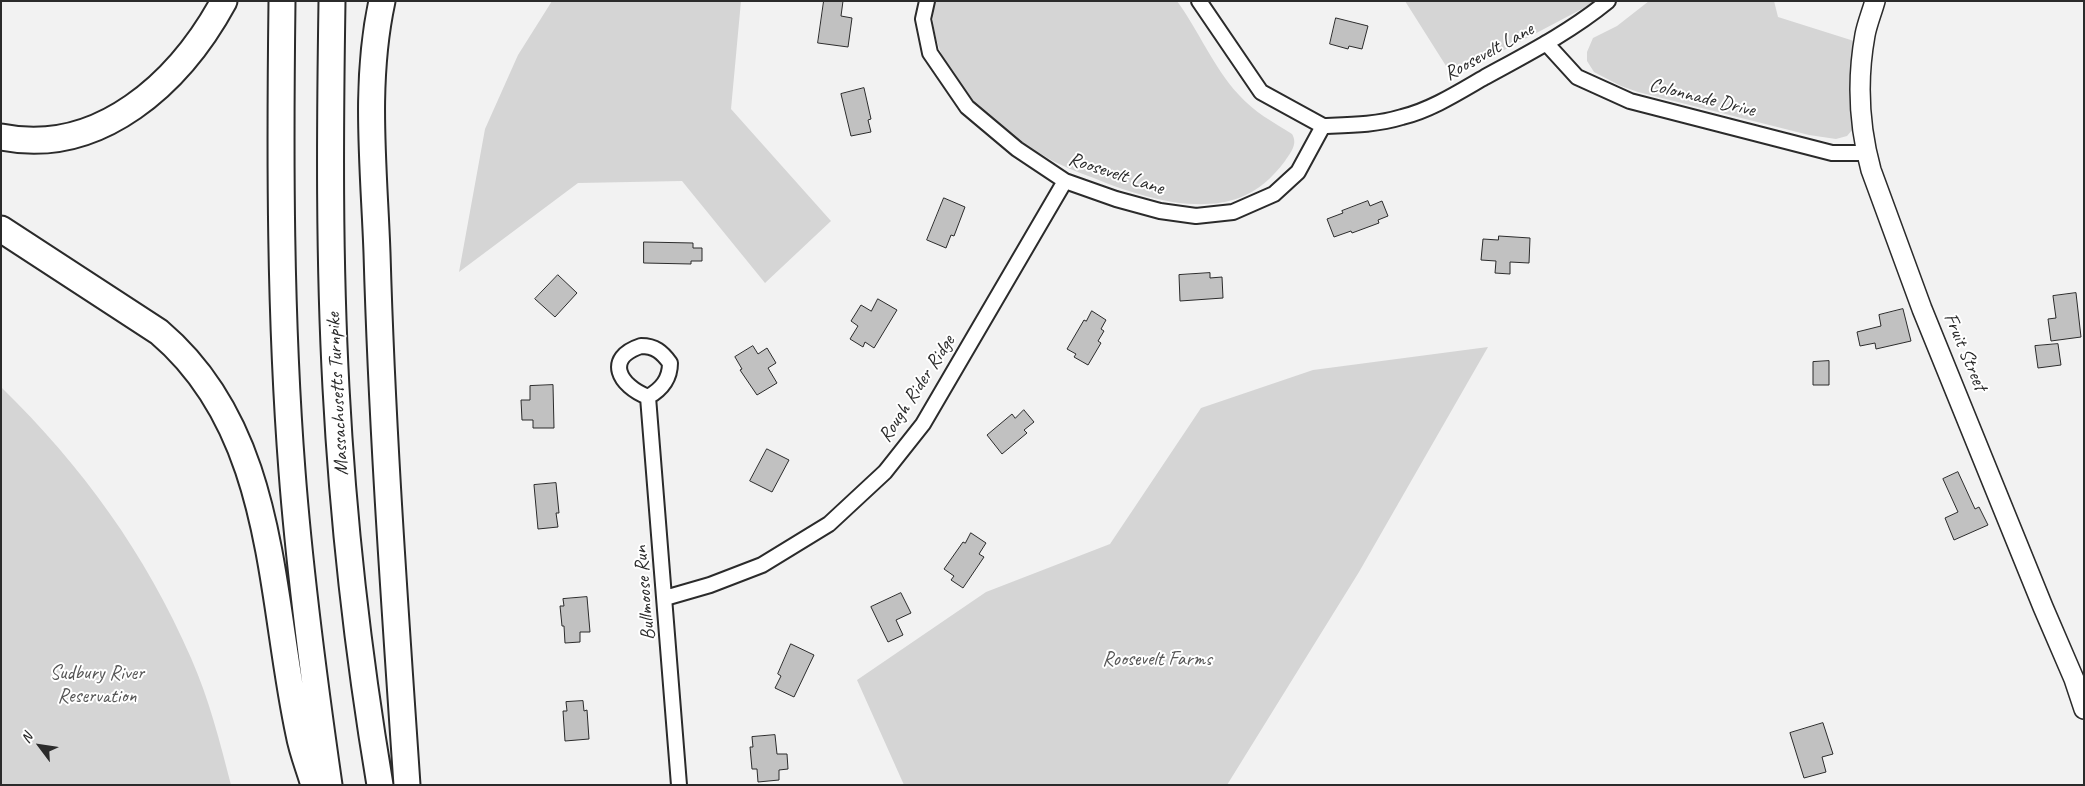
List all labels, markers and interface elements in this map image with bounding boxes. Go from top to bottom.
street label: Roosevelt Lane [1440,18,1538,86]
street label: Colonnade Drive [1647,73,1757,123]
street label: Roosevelt Lane [1065,147,1167,201]
street label: Fruit Street [1938,309,1992,395]
street label: Massachusetts Turnpike [322,312,354,476]
street label: Rough Rider Ridge [873,331,961,447]
street label: Bullmoose Run [629,545,661,641]
park label: Roosevelt Farms [1102,648,1212,672]
park label: Sudbury River Reservation [50,662,144,709]
north arrow [15,721,65,771]
text: N [17,730,36,746]

